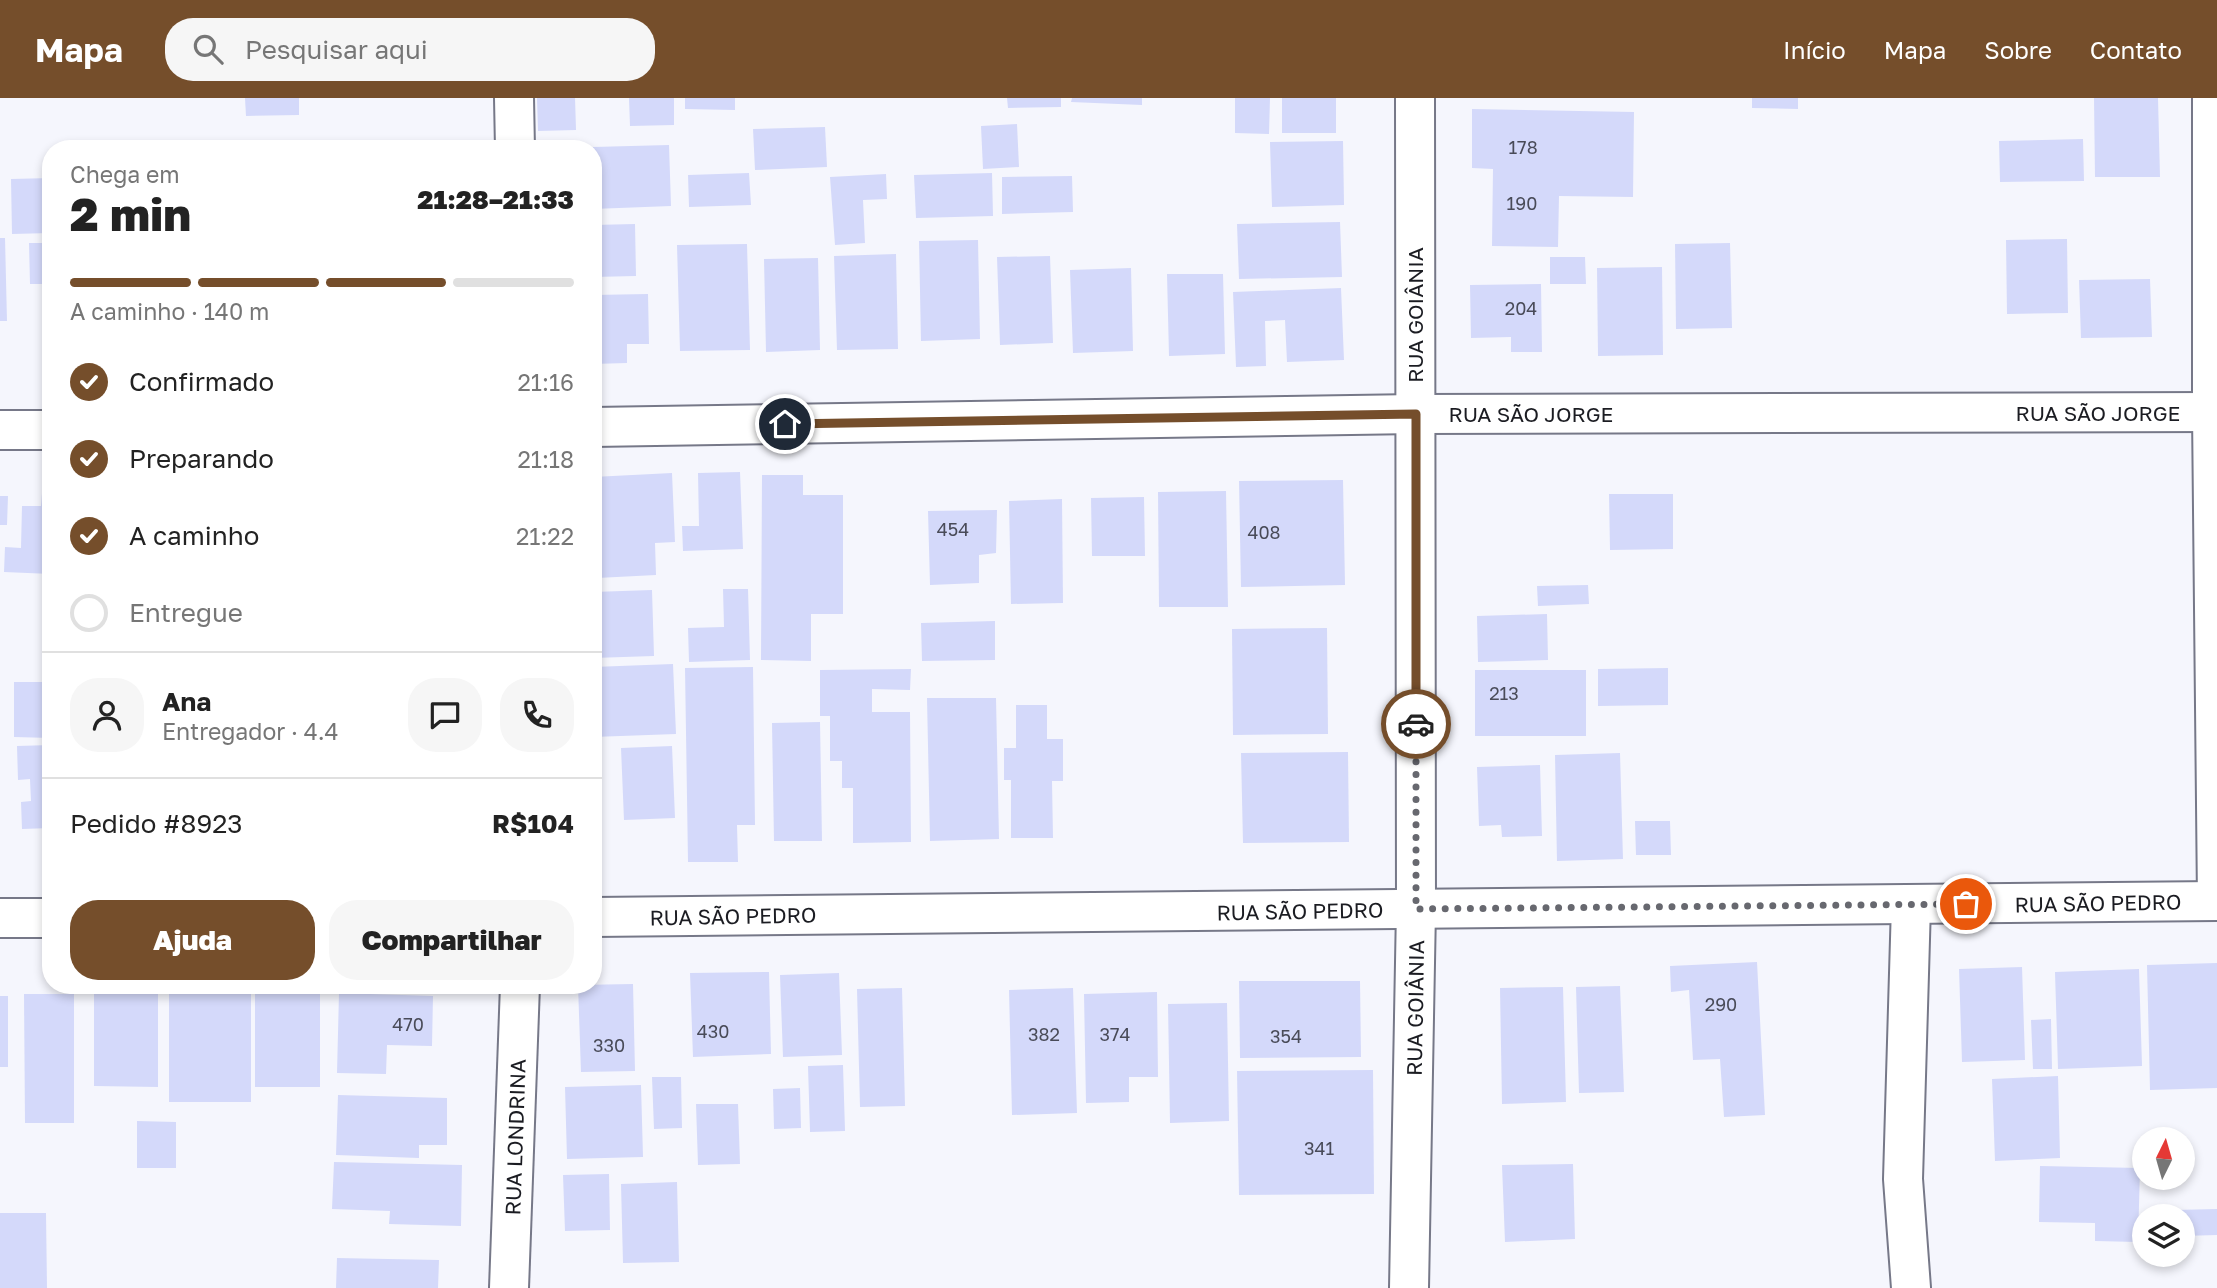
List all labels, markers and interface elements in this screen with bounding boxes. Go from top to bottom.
search box [165,18,655,81]
text: Mapa [35,30,123,69]
icon: search [189,30,227,68]
text: Pesquisar aqui [245,34,428,65]
text: Início [1783,35,1846,64]
text: Mapa [1884,35,1946,64]
text: Sobre [1984,35,2052,64]
text: Contato [2090,35,2182,64]
house number: 178 [1508,136,1538,158]
text: Chega em [70,160,180,188]
text: 21:28–21:33 [417,184,574,215]
text: 2 min [70,186,191,241]
house number: 190 [1507,192,1537,214]
street label: RUA GOIÂNIA [1402,247,1428,383]
text: A caminho · 140 m [70,297,269,325]
house number: 204 [1505,297,1537,319]
icon: check [70,363,108,401]
text: Confirmado [129,366,274,397]
text: 21:16 [518,368,574,396]
pin [755,394,815,454]
street label: RUA SÃO JORGE [2016,400,2180,426]
street label: RUA SÃO JORGE [1449,401,1613,427]
icon: home [766,405,804,443]
icon: check [70,440,108,478]
text: Preparando [129,443,274,474]
text: 21:18 [517,445,574,473]
icon: check [70,517,108,555]
house number: 454 [937,518,969,540]
text: A caminho [129,520,259,551]
house number: 408 [1247,521,1281,543]
text: 21:22 [516,522,574,550]
text: Entregue [129,597,243,628]
button: person [70,678,144,752]
button: chat [408,678,482,752]
button: phone [500,678,574,752]
house number: 213 [1489,682,1519,704]
text: Ana [162,686,211,717]
courier [1381,689,1451,759]
icon: car [1397,705,1435,743]
text: Entregador · 4.4 [162,717,339,745]
text: Pedido #8923 [70,808,242,839]
text: R$104 [492,808,574,839]
pin [1936,874,1996,934]
icon: bag [1947,885,1985,923]
street label: RUA SÃO PEDRO [2014,889,2182,917]
street label: RUA SÃO PEDRO [1216,897,1384,925]
button: Ajuda [70,900,315,980]
button: Compartilhar [329,900,574,980]
street label: RUA SÃO PEDRO [649,902,817,930]
street label: RUA GOIÂNIA [1401,940,1429,1076]
house number: 290 [1705,993,1737,1015]
house number: 470 [392,1013,424,1035]
house number: 430 [697,1020,729,1042]
house number: 382 [1028,1023,1060,1045]
house number: 374 [1099,1023,1131,1045]
house number: 354 [1270,1025,1302,1047]
house number: 330 [593,1034,625,1056]
street label: RUA LONDRINA [499,1058,531,1216]
north arrow [2132,1127,2194,1190]
map controls [2132,1127,2195,1267]
house number: 341 [1304,1137,1334,1159]
button: layers [2132,1204,2195,1267]

